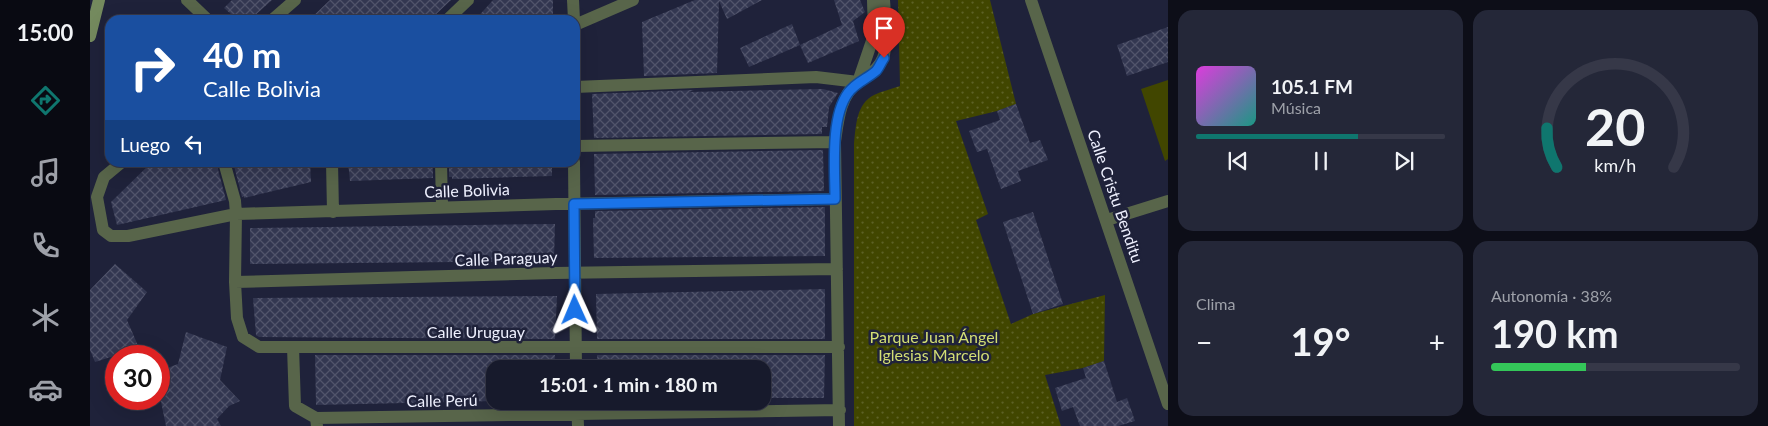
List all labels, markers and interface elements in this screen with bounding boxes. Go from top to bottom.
pin [863,7,905,58]
icon: arrive [870,14,898,42]
text: 15:00 [17,19,73,46]
text: 40 m [203,33,281,75]
icon: right [120,35,185,100]
text: Calle Bolivia [203,75,321,102]
text: 105.1 FM [1271,75,1353,98]
icon: directions [28,83,63,118]
text: 20 [1585,95,1646,157]
text: Música [1271,98,1321,117]
street label: Calle Cristu Benditu [1084,127,1148,265]
icon: left [180,130,208,158]
text: Luego [120,133,170,156]
icon: previous [1224,147,1252,175]
icon: pause [1307,147,1335,175]
icon: next [1390,147,1418,175]
text: km/h [1595,154,1636,176]
icon: music [28,155,63,190]
street label: Calle Bolivia [424,179,510,201]
icon: phone [28,228,63,263]
street label: Calle Paraguay [454,247,559,269]
position arrow [548,283,600,335]
text: Autonomía · 38% [1491,286,1612,305]
text: Clima [1196,294,1235,313]
icon: climate [28,300,63,335]
text: 190 km [1491,310,1619,356]
text: 19° [1291,318,1350,364]
street label: Calle Uruguay [427,322,526,341]
text: − [1196,325,1212,359]
text: + [1429,325,1445,359]
park label: Parque Juan Ángel Iglesias Marcelo [870,327,998,364]
speed limit sign: 30 [105,345,170,410]
icon: car [28,372,63,407]
text: 15:01 · 1 min · 180 m [539,373,718,396]
street label: Calle Perú [406,390,478,410]

